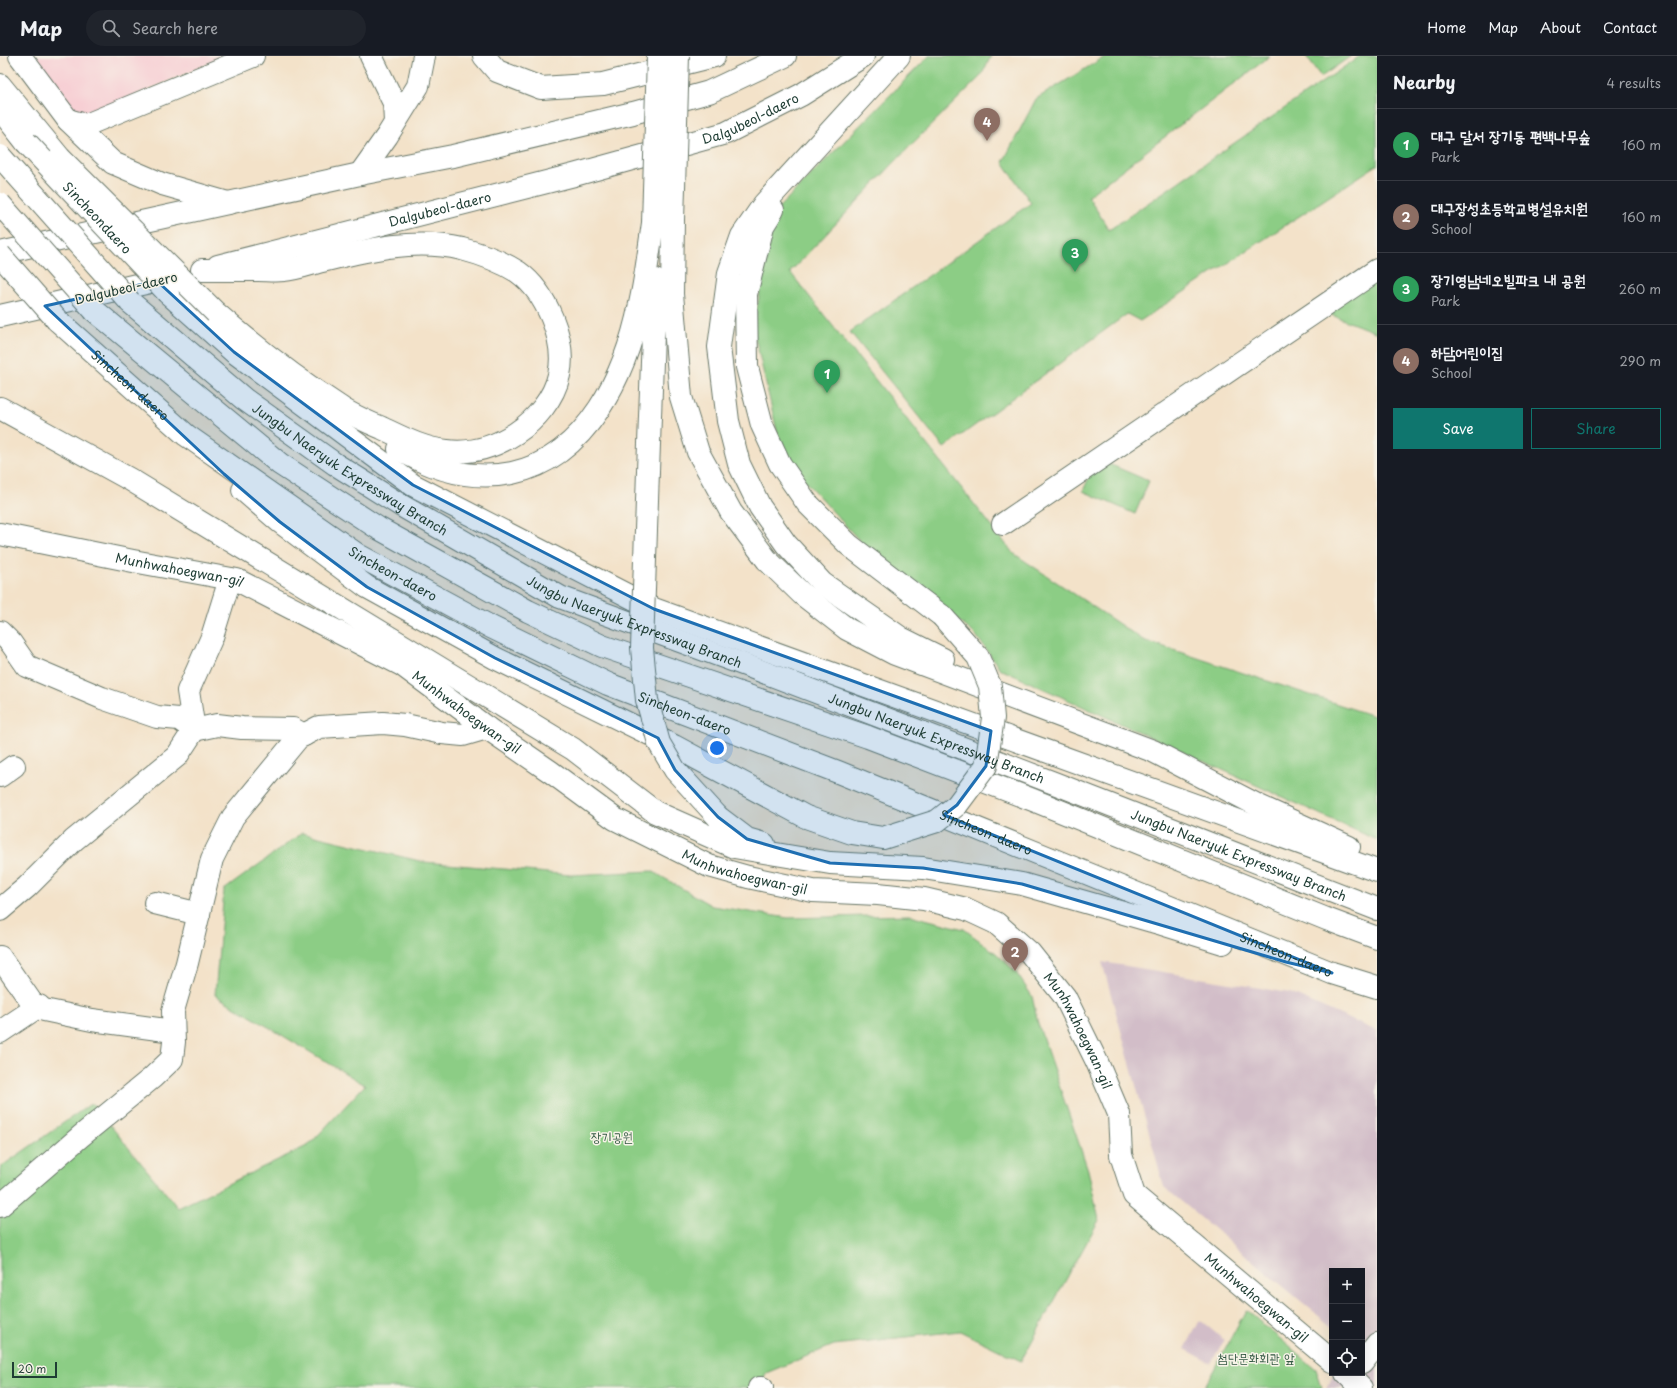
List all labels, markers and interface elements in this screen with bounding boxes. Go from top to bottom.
search box [86,10,366,46]
text: Map [20,14,62,42]
text: Search here [132,16,218,39]
icon: search [100,17,122,39]
text: Home [1427,17,1466,38]
text: Map [1488,17,1518,38]
text: About [1540,17,1581,38]
text: Contact [1603,17,1657,38]
text: Nearby [1393,69,1455,95]
text: 4 results [1607,73,1661,92]
street label: Dalgubeol-daero [700,88,802,148]
pin: 4 [974,108,1000,141]
text: 대구 달서 장기동 편백나무숲 [1431,124,1590,147]
text: 1 [1403,135,1409,154]
text: 160 m [1622,135,1661,154]
text: Park [1431,147,1460,166]
street label: Sincheondaero [59,177,136,258]
street label: Dalgubeol-daero [387,187,493,231]
text: 대구장성초등학교병설유치원 [1431,196,1588,219]
text: 2 [1401,207,1411,226]
text: 160 m [1622,207,1661,226]
text: School [1431,219,1472,238]
pin: 3 [1062,239,1088,272]
street label: Dalgubeol-daero [73,266,179,309]
text: 장기영남네오빌파크 내 공원 [1431,268,1585,291]
text: 3 [1402,279,1410,298]
text: 260 m [1619,279,1661,298]
text: Park [1431,291,1460,310]
text: 하담어린이집 [1431,340,1503,363]
street label: Sincheon-daero [87,345,174,425]
text: 4 [1402,351,1410,370]
text: 290 m [1620,351,1661,370]
pin: 1 [814,360,840,393]
text: School [1431,363,1472,382]
street label: Jungbu Naeryuk Expressway Branch [249,398,452,539]
button: Save [1393,408,1523,449]
button: Share [1531,408,1661,449]
street label: Sincheon-daero [345,541,441,605]
street label: Munhwahoegwan-gil [114,548,248,591]
street label: Jungbu Naeryuk Expressway Branch [524,570,745,672]
street label: Munhwahoegwan-gil [409,666,525,758]
street label: Sincheon-daero [636,686,734,739]
street label: Jungbu Naeryuk Expressway Branch [826,688,1047,788]
your location [707,738,727,758]
street label: Sincheon-daero [937,804,1035,859]
street label: Jungbu Naeryuk Expressway Branch [1128,804,1349,905]
street label: Munhwahoegwan-gil [679,844,809,899]
street label: Sincheon-daero [1237,927,1335,981]
pin: 2 [1002,938,1028,971]
street label: Munhwahoegwan-gil [1040,968,1117,1092]
park label: 장기공원 [591,1127,633,1146]
street label: Munhwahoegwan-gil [1201,1248,1313,1346]
map controls [1329,1268,1365,1376]
button: + [1329,1268,1365,1304]
button: − [1329,1304,1365,1340]
button: locate [1329,1340,1365,1376]
park label: 첨단문화회관 앞 [1217,1348,1295,1367]
scale bar [12,1360,57,1379]
text: 20 m [18,1360,46,1377]

